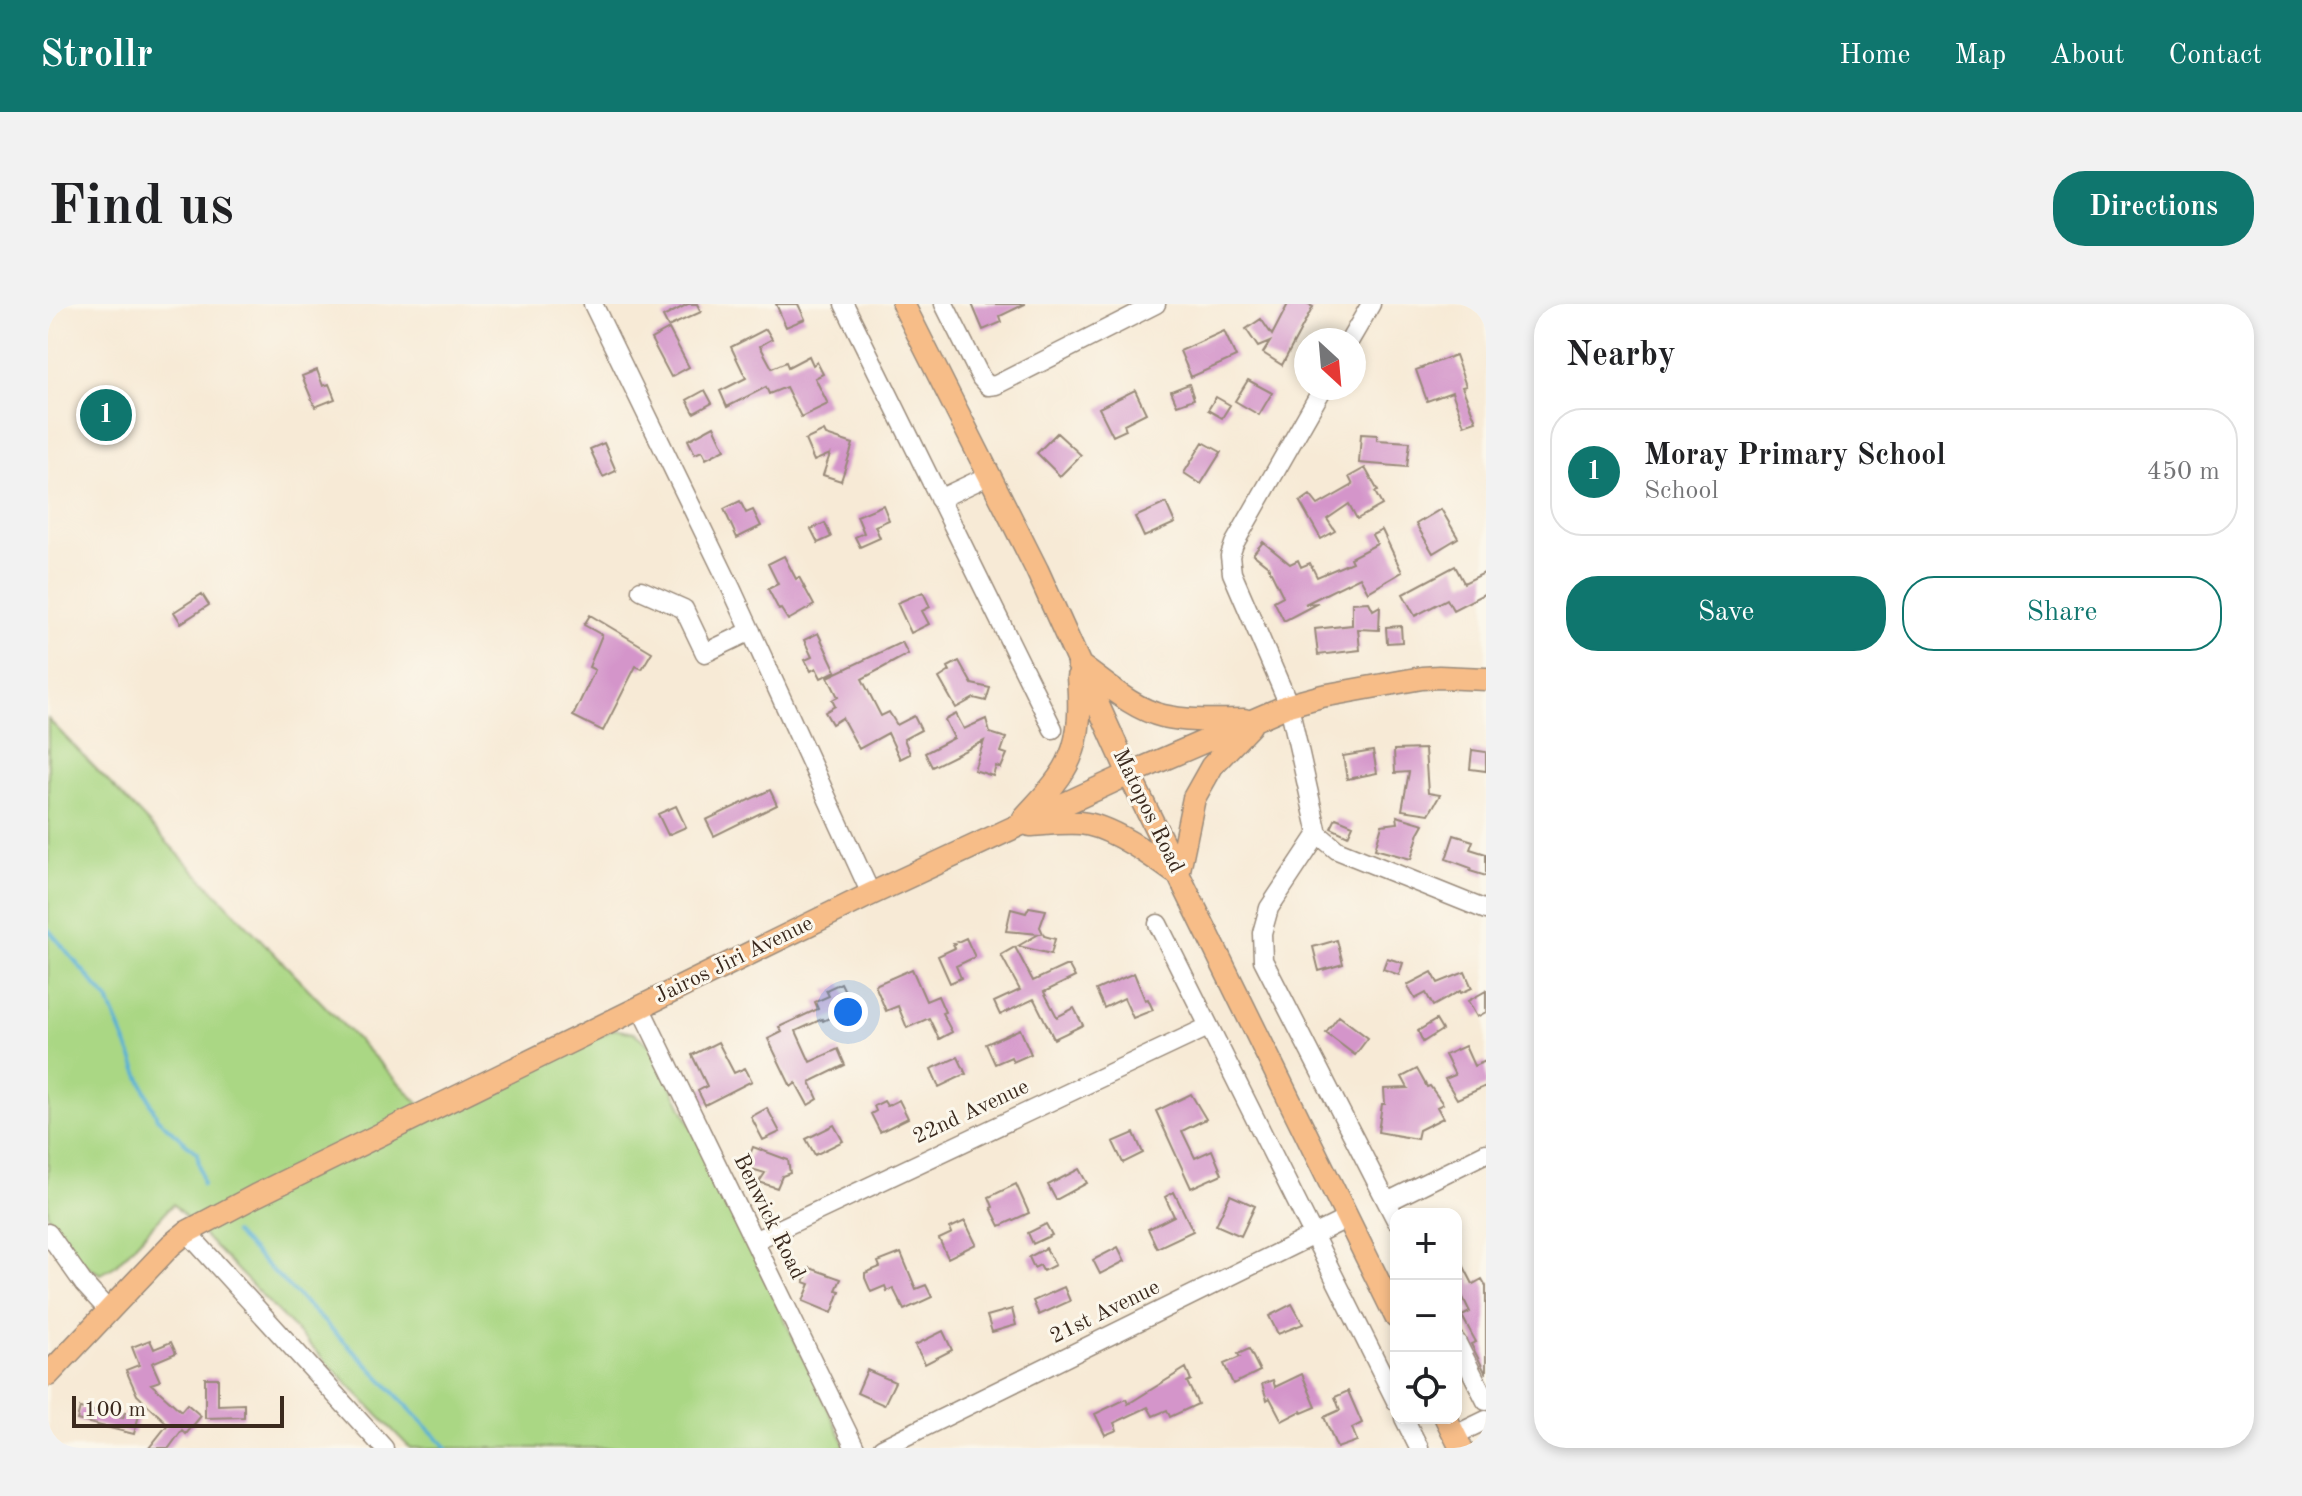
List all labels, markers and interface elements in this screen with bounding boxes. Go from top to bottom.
text: Strollr [40,37,153,75]
text: Home [1839,42,1910,70]
text: Map [1954,42,2006,70]
text: About [2050,42,2125,70]
text: Contact [2169,42,2262,70]
button: Directions [2053,171,2254,246]
text: Find us [48,180,234,236]
north arrow [1294,328,1366,400]
text: Nearby [1566,339,1676,373]
pin: 1 [80,385,132,445]
text: Moray Primary School [1644,441,1946,471]
text: 1 [1586,459,1602,485]
text: 450 m [2147,459,2220,485]
text: School [1644,478,1718,504]
button: Save [1566,576,1886,651]
button: Share [1902,576,2222,651]
street label: Matopos Road [1109,746,1187,876]
street label: Jairos Jiri Avenue [651,912,817,1008]
your location [828,992,868,1032]
street label: 22nd Avenue [910,1076,1032,1148]
street label: Benwick Road [729,1151,809,1283]
map controls [1390,1208,1462,1424]
button: + [1390,1208,1462,1280]
street label: 21st Avenue [1047,1276,1163,1348]
button: − [1390,1280,1462,1352]
button: locate [1390,1352,1462,1424]
scale bar [72,1392,284,1428]
text: 100 m [84,1399,146,1421]

